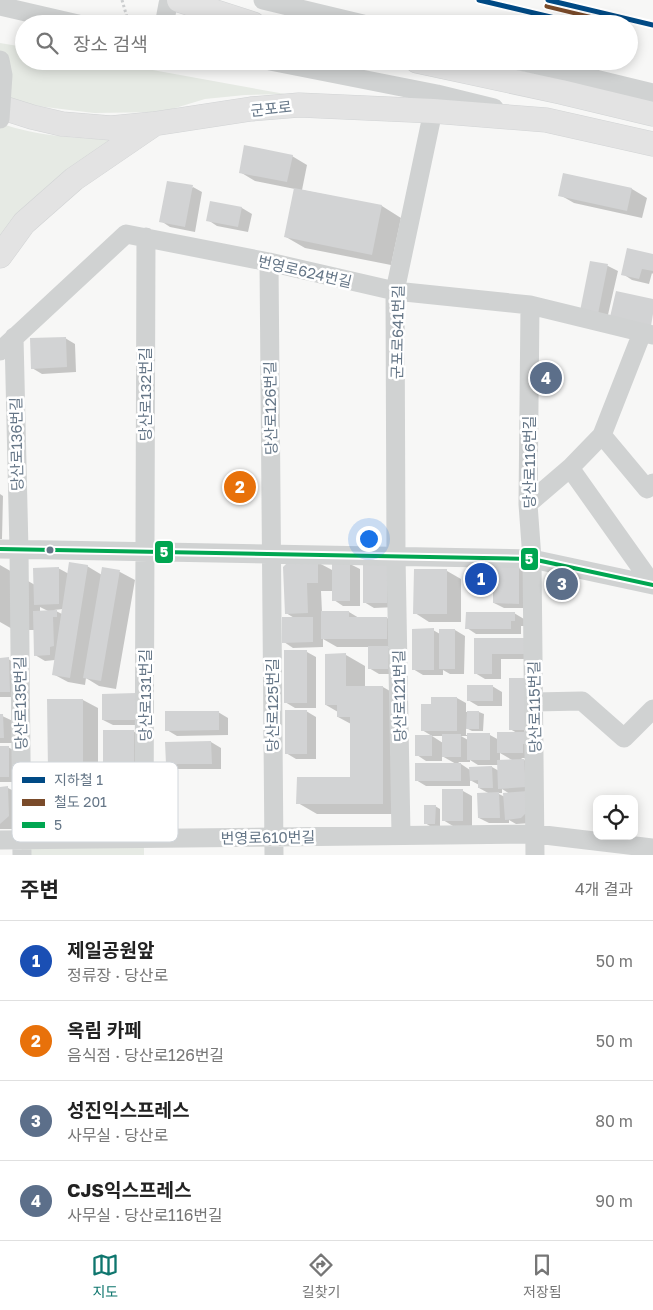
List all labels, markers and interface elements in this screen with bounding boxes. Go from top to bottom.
search box [15,15,638,70]
icon: search [33,29,61,57]
text: 장소 검색 [73,32,148,55]
street label: 군포로 [249,97,293,119]
street label: 번영로624번길 [256,251,354,291]
street label: 군포로641번길 [387,285,407,379]
street label: 당산로132번길 [136,347,154,441]
pin: 4 [530,359,562,397]
street label: 당산로126번길 [260,361,280,455]
street label: 당산로136번길 [6,397,26,491]
street label: 당산로116번길 [520,416,538,508]
pin: 2 [224,468,256,506]
your location [356,526,382,552]
line badge: 5 [154,540,174,564]
text: 5 [160,543,169,560]
unlabelled marker [45,545,55,555]
line badge: 5 [520,547,539,571]
text: 5 [525,550,534,567]
pin: 1 [465,560,497,598]
pin: 3 [546,565,578,603]
street label: 당산로131번길 [136,649,154,741]
street label: 당산로121번길 [389,650,409,742]
street label: 당산로135번길 [10,656,30,750]
street label: 당산로125번길 [263,658,281,752]
street label: 당산로115번길 [524,661,544,753]
legend [12,762,178,842]
text: 지하철 1 [54,771,103,788]
text: 철도 201 [54,793,107,810]
map controls [593,795,638,840]
button: locate [593,795,638,840]
text: 5 [54,816,62,833]
street label: 번영로610번길 [221,827,315,847]
text: 주변 [20,876,59,902]
text: 4개 결과 [575,879,633,899]
text: 제일공원앞 [67,938,154,961]
text: 1 [32,951,40,971]
text: 50 m [596,951,633,971]
text: 정류장 · 당산로 [67,965,168,985]
text: 옥림 카페 [67,1018,142,1041]
text: 2 [31,1031,41,1051]
text: 50 m [596,1031,633,1051]
text: 음식점 · 당산로126번길 [67,1045,224,1065]
text: 성진익스프레스 [67,1098,189,1121]
text: 3 [31,1111,41,1131]
text: 80 m [595,1111,633,1131]
text: 사무실 · 당산로 [67,1125,168,1145]
text: CJS익스프레스 [67,1178,191,1201]
text: 4 [31,1191,41,1211]
text: 90 m [595,1191,633,1211]
text: 사무실 · 당산로116번길 [67,1205,223,1225]
tab: 지도 [91,1251,119,1301]
tab: 길찾기 [302,1251,340,1301]
tab: 저장됨 [523,1251,562,1301]

